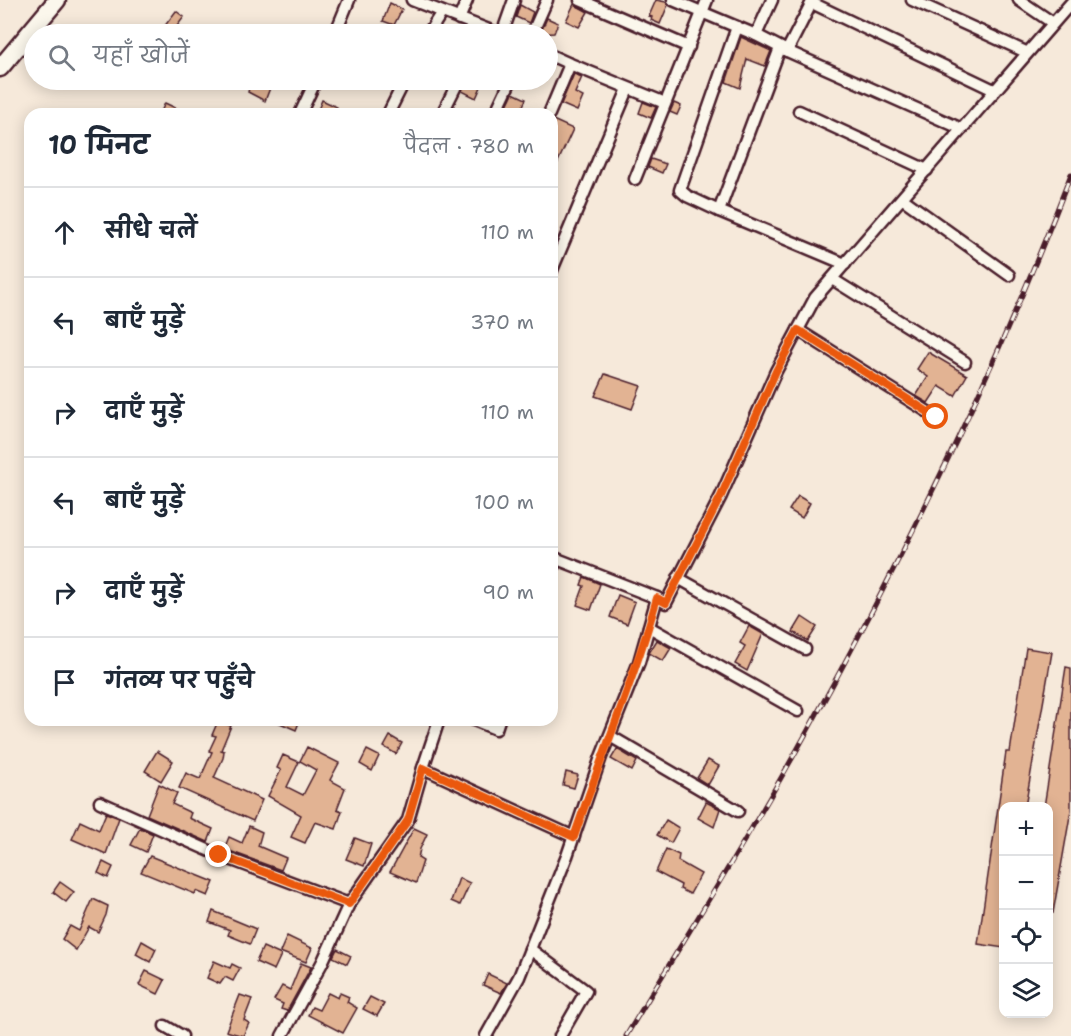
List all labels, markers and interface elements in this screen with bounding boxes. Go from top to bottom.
search box [24,24,558,90]
icon: search [45,41,78,74]
text: यहाँ खोजें [93,41,189,70]
text: 10 मिनट [48,127,149,162]
text: पैदल · 780 m [404,133,534,159]
icon: ahead [48,216,81,249]
text: सीधे चलें [105,216,197,245]
text: 110 m [480,219,534,245]
icon: left [48,306,81,339]
text: बाएँ मुड़ें [105,306,184,335]
text: 370 m [470,309,534,335]
icon: right [48,396,81,429]
text: दाएँ मुड़ें [105,396,184,425]
text: 110 m [480,399,534,425]
route start [922,403,948,429]
icon: left [48,486,81,519]
text: बाएँ मुड़ें [105,486,184,515]
text: 100 m [474,489,534,515]
icon: right [48,576,81,609]
text: दाएँ मुड़ें [105,576,184,605]
text: 90 m [482,579,534,605]
icon: arrive [48,666,81,699]
text: गंतव्य पर पहुँचे [105,666,254,695]
map controls [999,802,1053,1018]
button: + [999,802,1053,856]
route end [205,841,231,867]
button: − [999,856,1053,910]
button: locate [999,910,1053,964]
button: layers [999,964,1053,1018]

